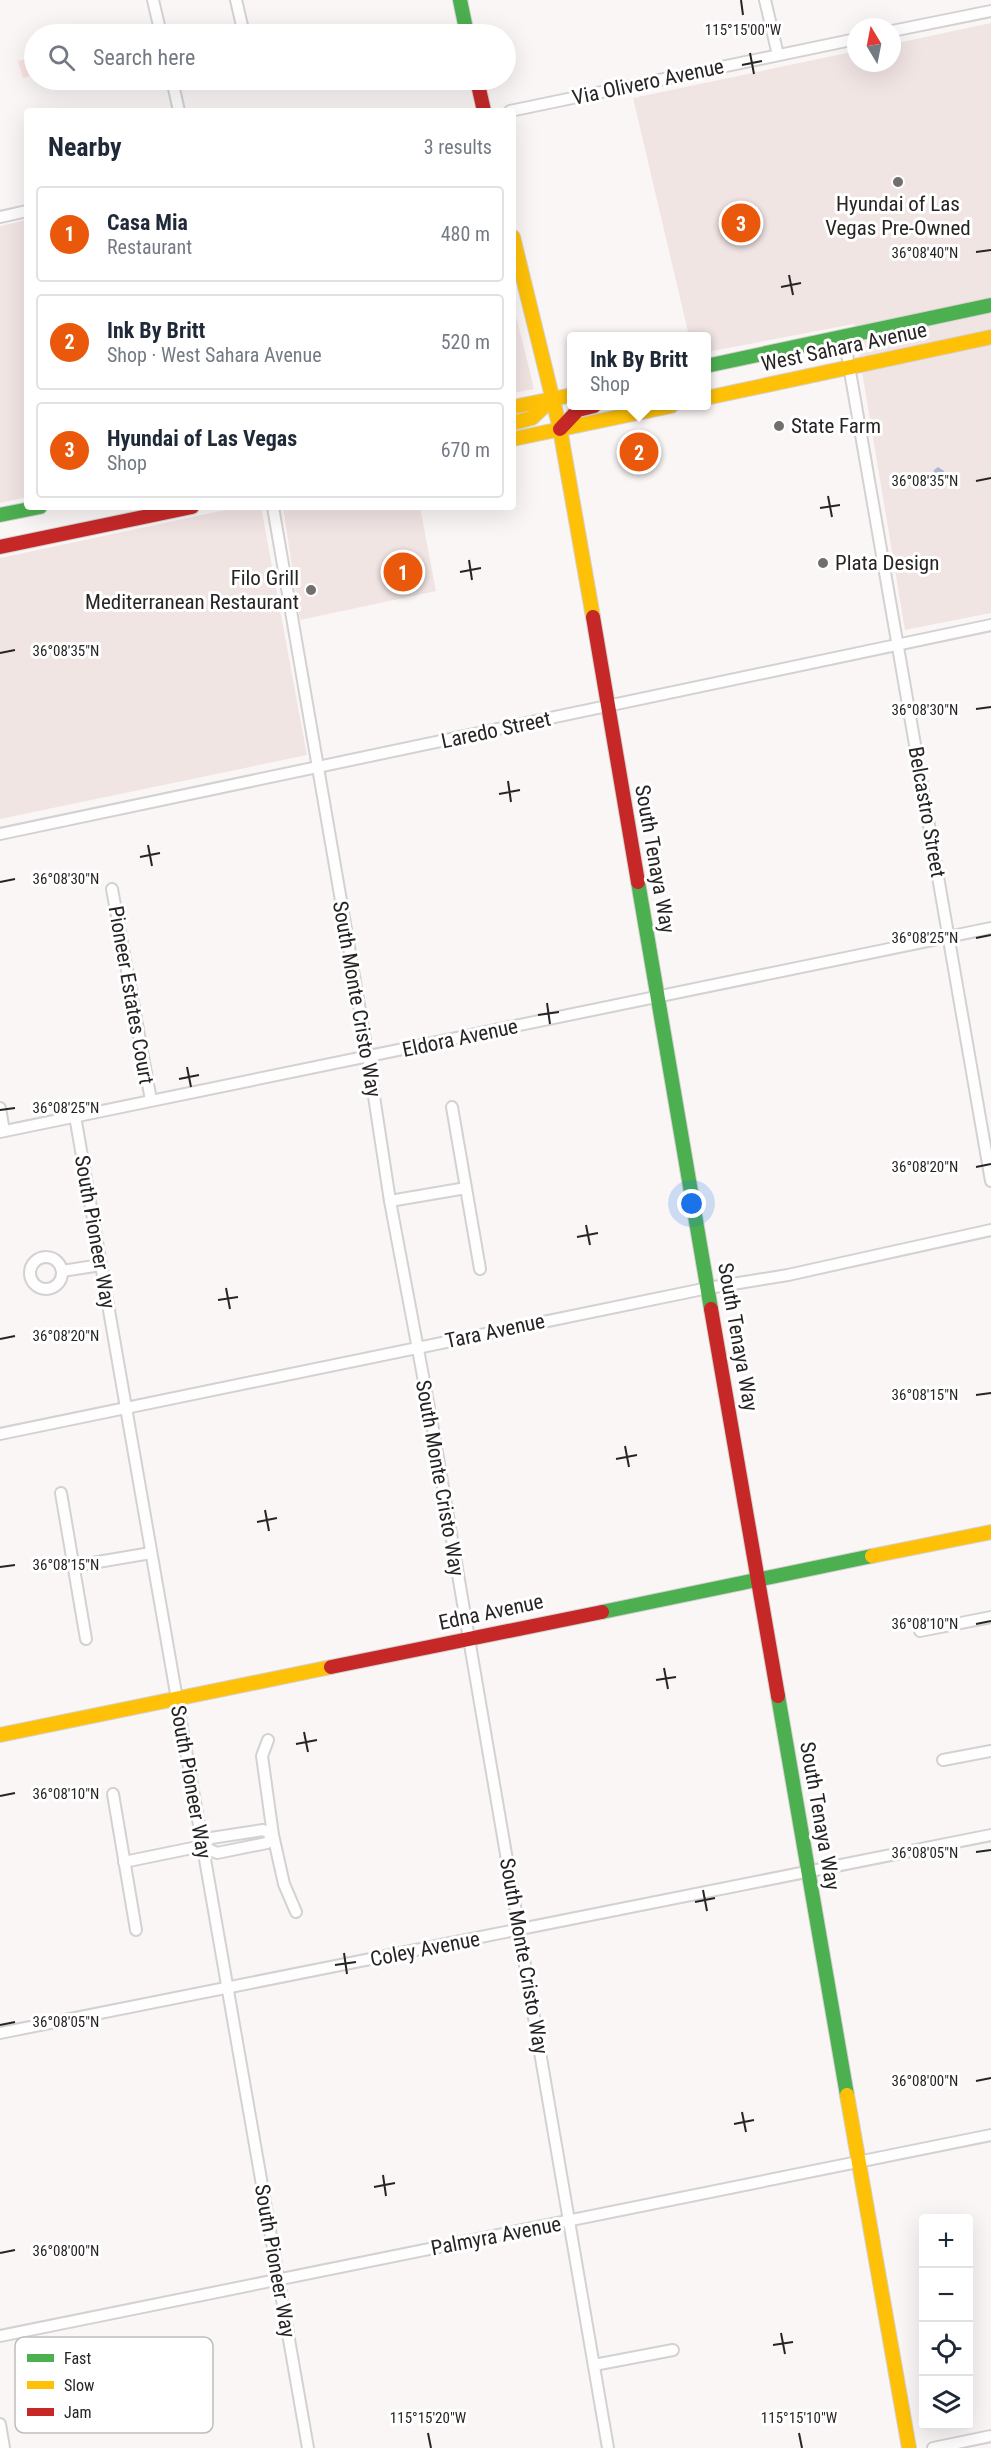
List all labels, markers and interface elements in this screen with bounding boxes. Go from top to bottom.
north arrow [847,18,901,72]
text: 115°15'00"W [705,21,782,39]
search box [24,24,516,90]
icon: search [45,41,78,74]
text: Search here [93,45,195,70]
street label: Via Olivero Avenue [570,54,726,110]
text: Nearby [48,132,122,162]
text: 3 results [424,135,492,159]
marker: Hyundai of Las Vegas Pre-Owned [891,175,905,189]
place label: Hyundai of Las Vegas Pre-Owned [825,192,971,240]
pin: 3 [722,200,760,246]
text: Casa Mia [107,210,188,235]
text: 1 [64,222,75,246]
text: 480 m [441,222,490,246]
text: Restaurant [107,235,192,259]
text: 36°08'40"N [892,244,958,262]
text: Ink By Britt [107,318,205,343]
street label: West Sahara Avenue [759,318,929,376]
text: 2 [64,330,75,354]
text: 520 m [441,330,490,354]
popup [567,332,711,410]
text: Shop · West Sahara Avenue [107,343,322,367]
text: Ink By Britt [590,347,688,372]
text: Shop [590,372,630,396]
place label: State Farm [791,414,881,438]
marker: State Farm [772,419,786,433]
text: Hyundai of Las Vegas [107,426,297,451]
pin: 2 [620,430,658,474]
text: 3 [64,438,75,462]
text: 670 m [441,438,490,462]
text: Shop [107,451,147,475]
text: 36°08'35"N [892,472,958,490]
pin: 1 [384,550,422,594]
place label: Plata Design [835,551,939,575]
marker: Plata Design [816,556,830,570]
place label: Filo Grill Mediterranean Restaurant [85,566,299,614]
marker: Filo Grill Mediterranean Restaurant [304,583,318,597]
text: 36°08'35"N [33,642,99,660]
text: 36°08'30"N [892,701,958,719]
street label: Laredo Street [439,707,553,753]
street label: Belcastro Street [904,745,950,879]
street label: South Tenaya Way [630,783,680,935]
text: 36°08'30"N [33,870,99,888]
street label: South Monte Cristo Way [328,899,386,1099]
street label: Pioneer Estates Court [104,904,158,1086]
text: 36°08'25"N [892,929,958,947]
street label: Eldora Avenue [400,1014,520,1062]
text: 36°08'25"N [33,1099,99,1117]
street label: South Pioneer Way [70,1154,120,1311]
text: 36°08'20"N [892,1158,958,1176]
your location [677,1189,706,1218]
street label: South Tenaya Way [713,1261,763,1413]
street label: Tara Avenue [443,1309,547,1353]
text: 36°08'20"N [33,1327,99,1345]
street label: South Monte Cristo Way [411,1378,469,1578]
text: 36°08'15"N [892,1386,958,1404]
text: 36°08'15"N [33,1556,99,1574]
street label: Edna Avenue [437,1589,546,1635]
text: 36°08'10"N [892,1615,958,1633]
street label: South Pioneer Way [166,1704,216,1861]
street label: South Tenaya Way [795,1740,845,1892]
text: 36°08'10"N [33,1785,99,1803]
text: 36°08'05"N [892,1844,958,1862]
street label: South Monte Cristo Way [495,1856,553,2056]
street label: Coley Avenue [368,1927,482,1971]
text: 36°08'05"N [33,2013,99,2031]
text: 36°08'00"N [892,2072,958,2090]
street label: South Pioneer Way [250,2183,300,2340]
street label: Palmyra Avenue [429,2212,563,2260]
map controls [919,2214,973,2430]
button: + [919,2214,973,2268]
text: 36°08'00"N [33,2242,99,2260]
button: − [919,2268,973,2322]
button: locate [919,2322,973,2376]
legend [15,2337,213,2433]
text: Fast [64,2349,91,2368]
text: Slow [64,2376,94,2395]
button: layers [919,2376,973,2430]
text: Jam [64,2403,91,2422]
text: 115°15'20"W [390,2409,467,2427]
text: 115°15'10"W [761,2409,838,2427]

